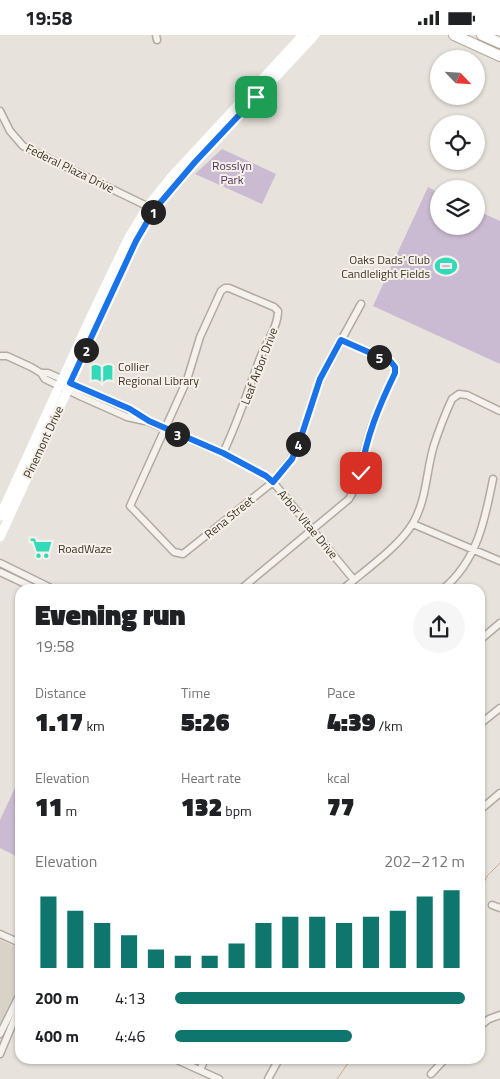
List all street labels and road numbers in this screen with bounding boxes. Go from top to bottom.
street label: Federal Plaza Drive [23,138,117,198]
street label: Leaf Arbor Drive [236,325,282,407]
street label: Pinemont Drive [18,403,68,481]
street label: Arbor Vitae Drive [273,485,343,563]
street label: Rena Street [200,490,259,543]

